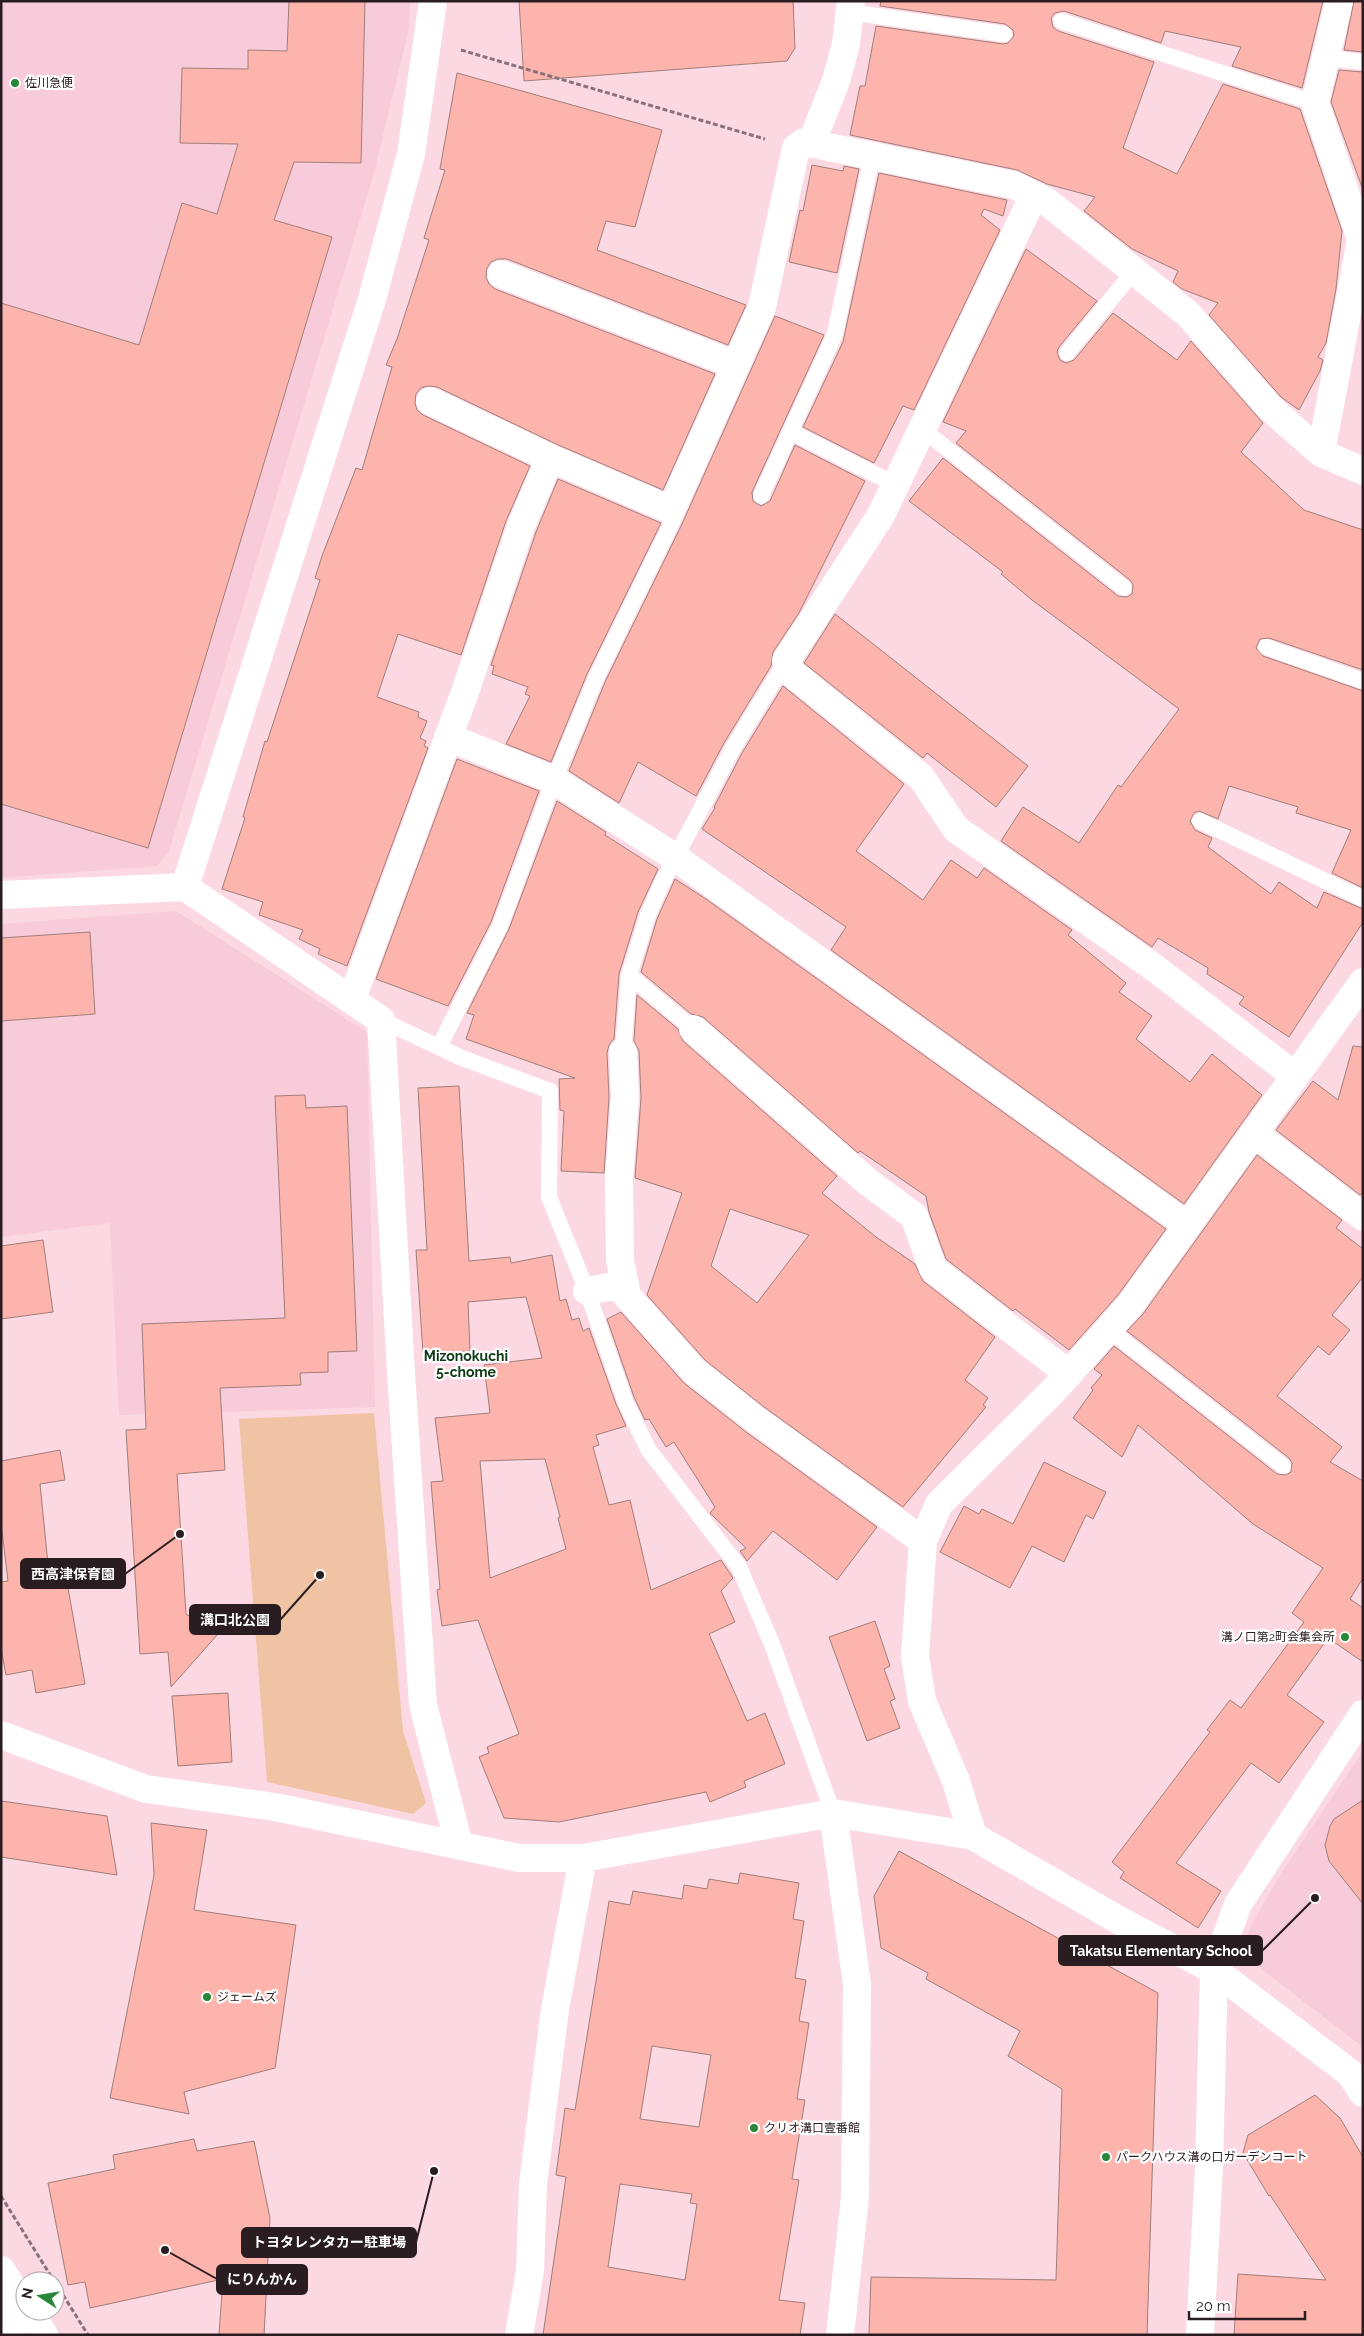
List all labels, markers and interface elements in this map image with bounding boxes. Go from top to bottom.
place label: 佐川急便 [25,76,73,90]
marker: 佐川急便 [9,77,21,89]
district label: Mizonokuchi 5-chome [424,1348,508,1380]
callout: 西高津保育園 [21,1559,125,1588]
text: 西高津保育園 [31,1566,115,1582]
callout: 溝口北公園 [190,1605,280,1634]
text: 溝口北公園 [200,1612,270,1628]
place label: 溝ノ口第2町会集会所 [1221,1630,1335,1644]
marker: 溝ノ口第2町会集会所 [1339,1631,1351,1643]
callout: Takatsu Elementary School [1059,1936,1262,1965]
text: Takatsu Elementary School [1070,1943,1253,1959]
place label: ジェームズ [217,1990,277,2004]
marker: ジェームズ [201,1991,213,2003]
place label: クリオ溝口壹番館 [764,2121,860,2135]
marker: クリオ溝口壹番館 [748,2122,760,2134]
place label: パークハウス溝の口ガーデンコート [1116,2150,1307,2164]
marker: パークハウス溝の口ガーデンコート [1100,2151,1112,2163]
callout: トヨタレンタカー駐車場 [242,2228,416,2257]
text: トヨタレンタカー駐車場 [252,2234,406,2250]
callout: にりんかん [217,2265,307,2294]
north arrow [15,2271,65,2321]
text: にりんかん [227,2271,297,2287]
text: N [18,2286,36,2300]
scale bar [1189,2288,1305,2320]
text: 20 m [1196,2297,1231,2315]

